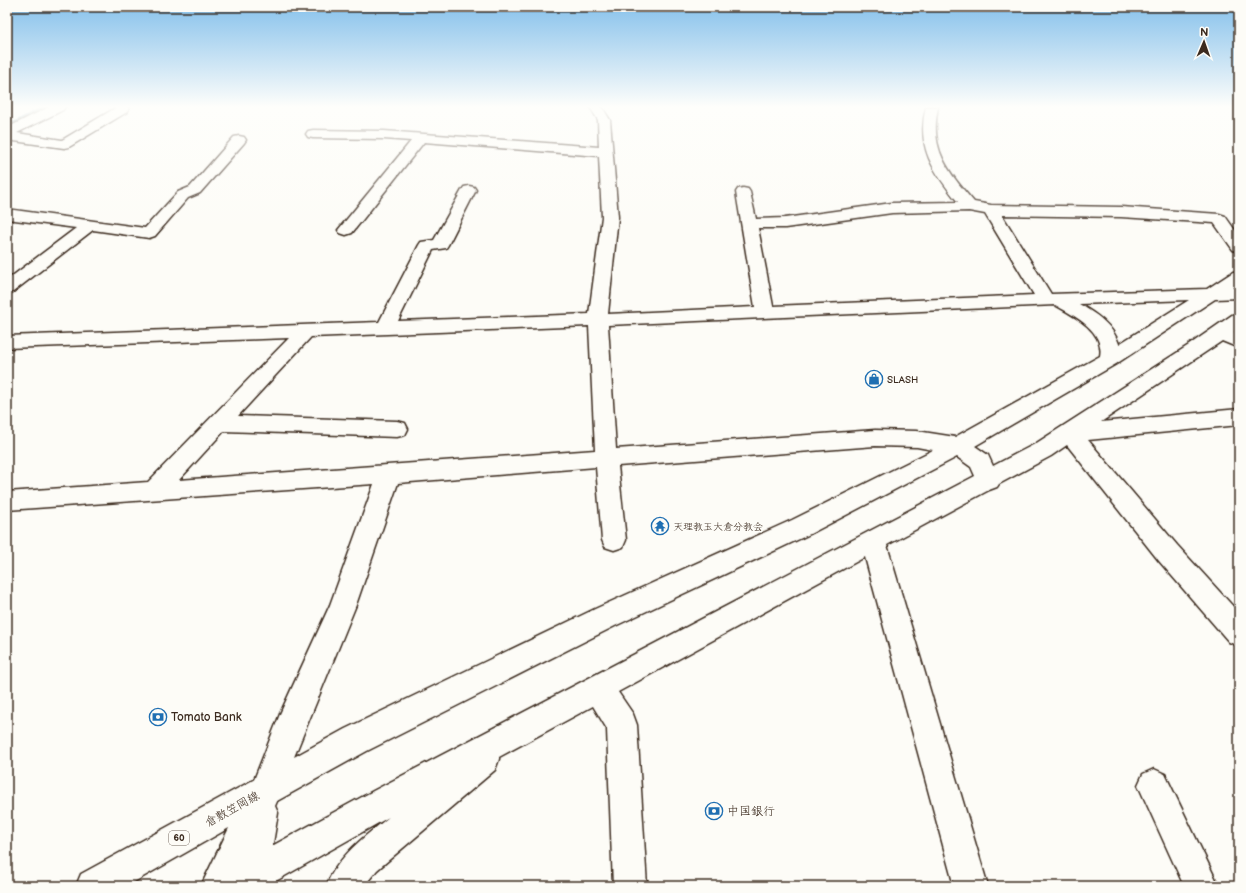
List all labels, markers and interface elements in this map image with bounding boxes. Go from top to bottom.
north arrow [1184,22,1224,62]
text: N [1200,26,1209,39]
shop icon: SLASH [864,369,884,389]
place label: SLASH [887,374,918,386]
temple icon: 天理教玉大倉分教会 [650,516,670,536]
place label: 天理教玉大倉分教会 [673,521,763,533]
bank icon: Tomato Bank [148,707,168,727]
place label: Tomato Bank [171,710,242,725]
street label: 倉敷笠岡線 [202,788,262,831]
bank icon: 中国銀行 [704,801,724,821]
place label: 中国銀行 [727,804,775,819]
road number: 60 [169,831,189,845]

